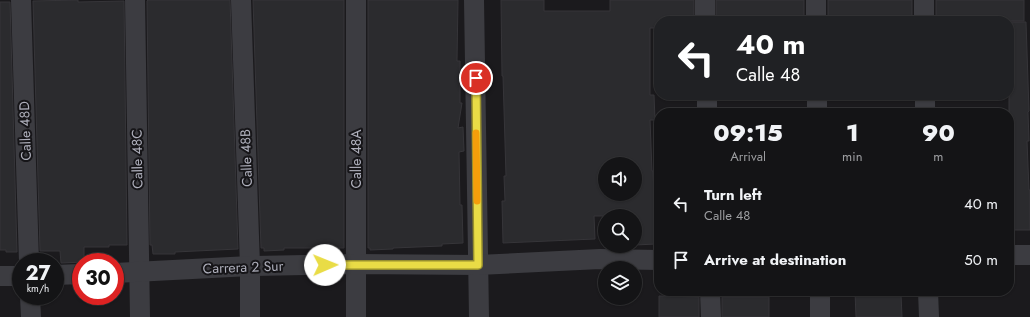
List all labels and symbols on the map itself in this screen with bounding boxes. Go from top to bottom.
pin [459,61,493,95]
street label: Calle 48D [14,101,36,161]
street label: Calle 48C [126,129,148,189]
street label: Calle 48B [235,129,257,187]
street label: Calle 48A [346,129,366,189]
position arrow [304,244,346,286]
speed limit sign: 30 [72,253,124,305]
street label: Carrera 2 Sur [202,256,284,278]

